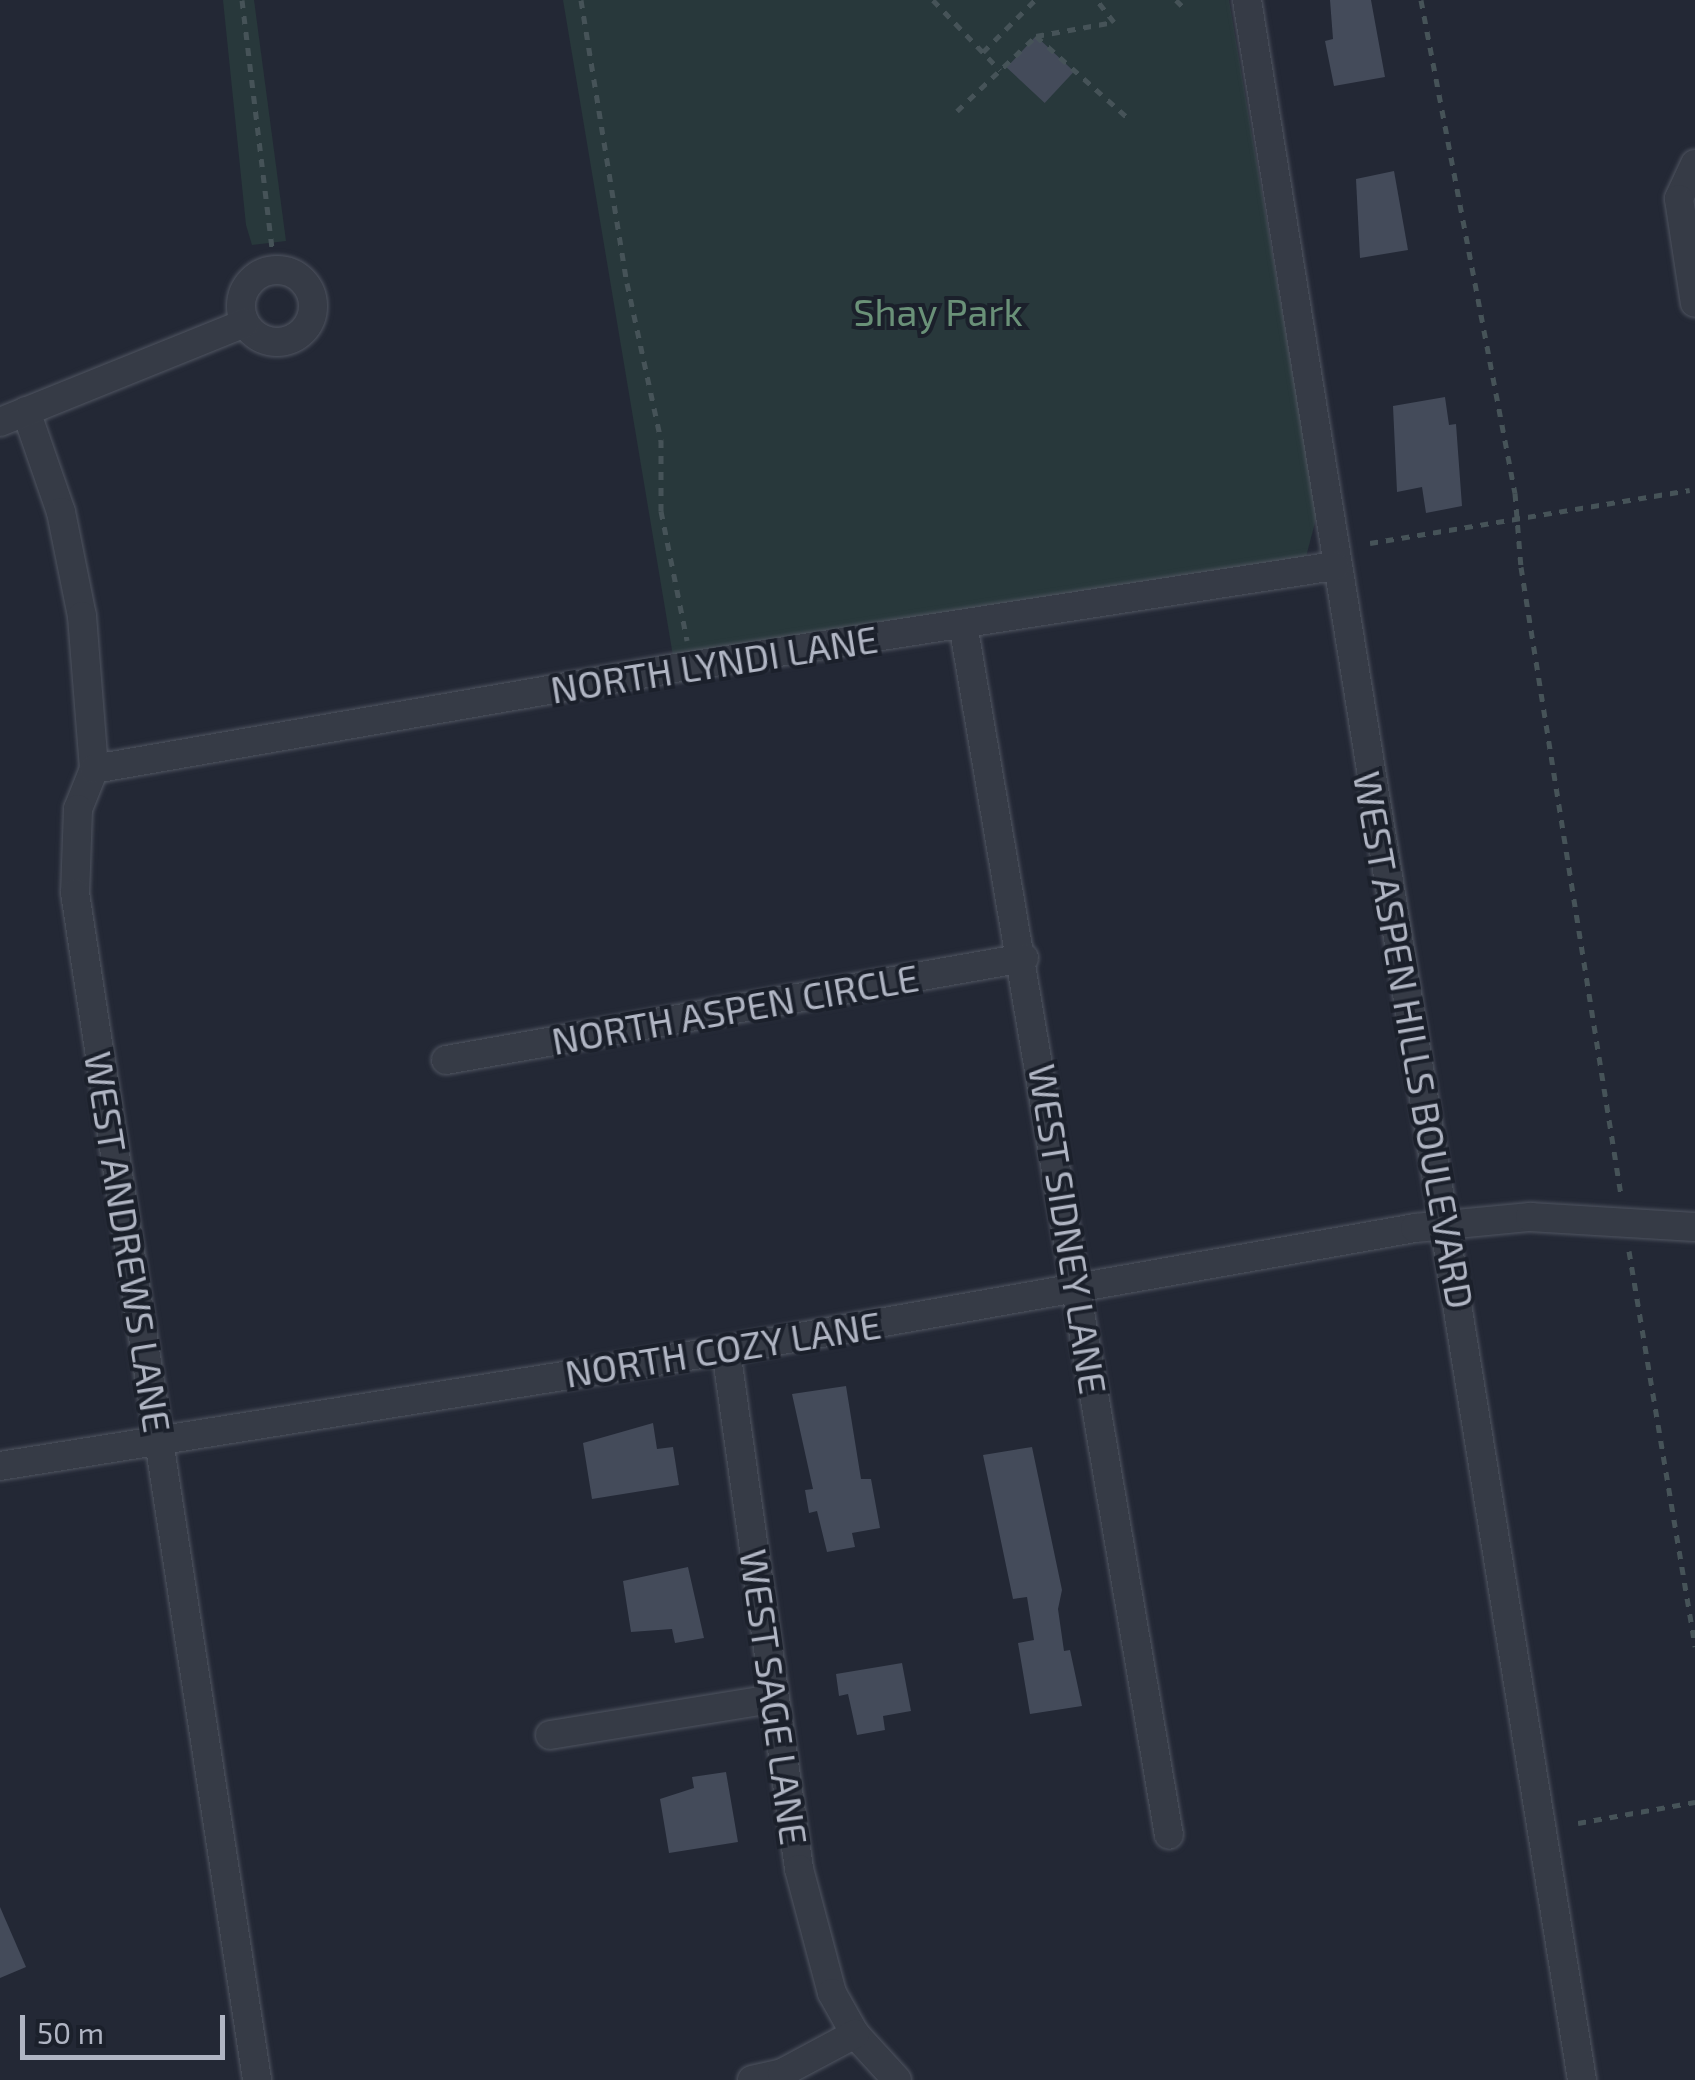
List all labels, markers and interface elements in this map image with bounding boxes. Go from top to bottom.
park label: Shay Park [853,289,1023,335]
street label: NORTH LYNDI LANE [547,616,881,712]
street label: WEST ASPEN HILLS BOULEVARD [1344,767,1484,1313]
street label: NORTH ASPEN CIRCLE [548,954,922,1064]
street label: WEST ANDREWS LANE [75,1047,181,1437]
street label: WEST SIDNEY LANE [1019,1060,1117,1398]
street label: NORTH COZY LANE [561,1301,885,1397]
street label: WEST SAGE LANE [731,1546,817,1848]
scale bar [25,1995,230,2057]
text: 50 m [37,2014,104,2050]

